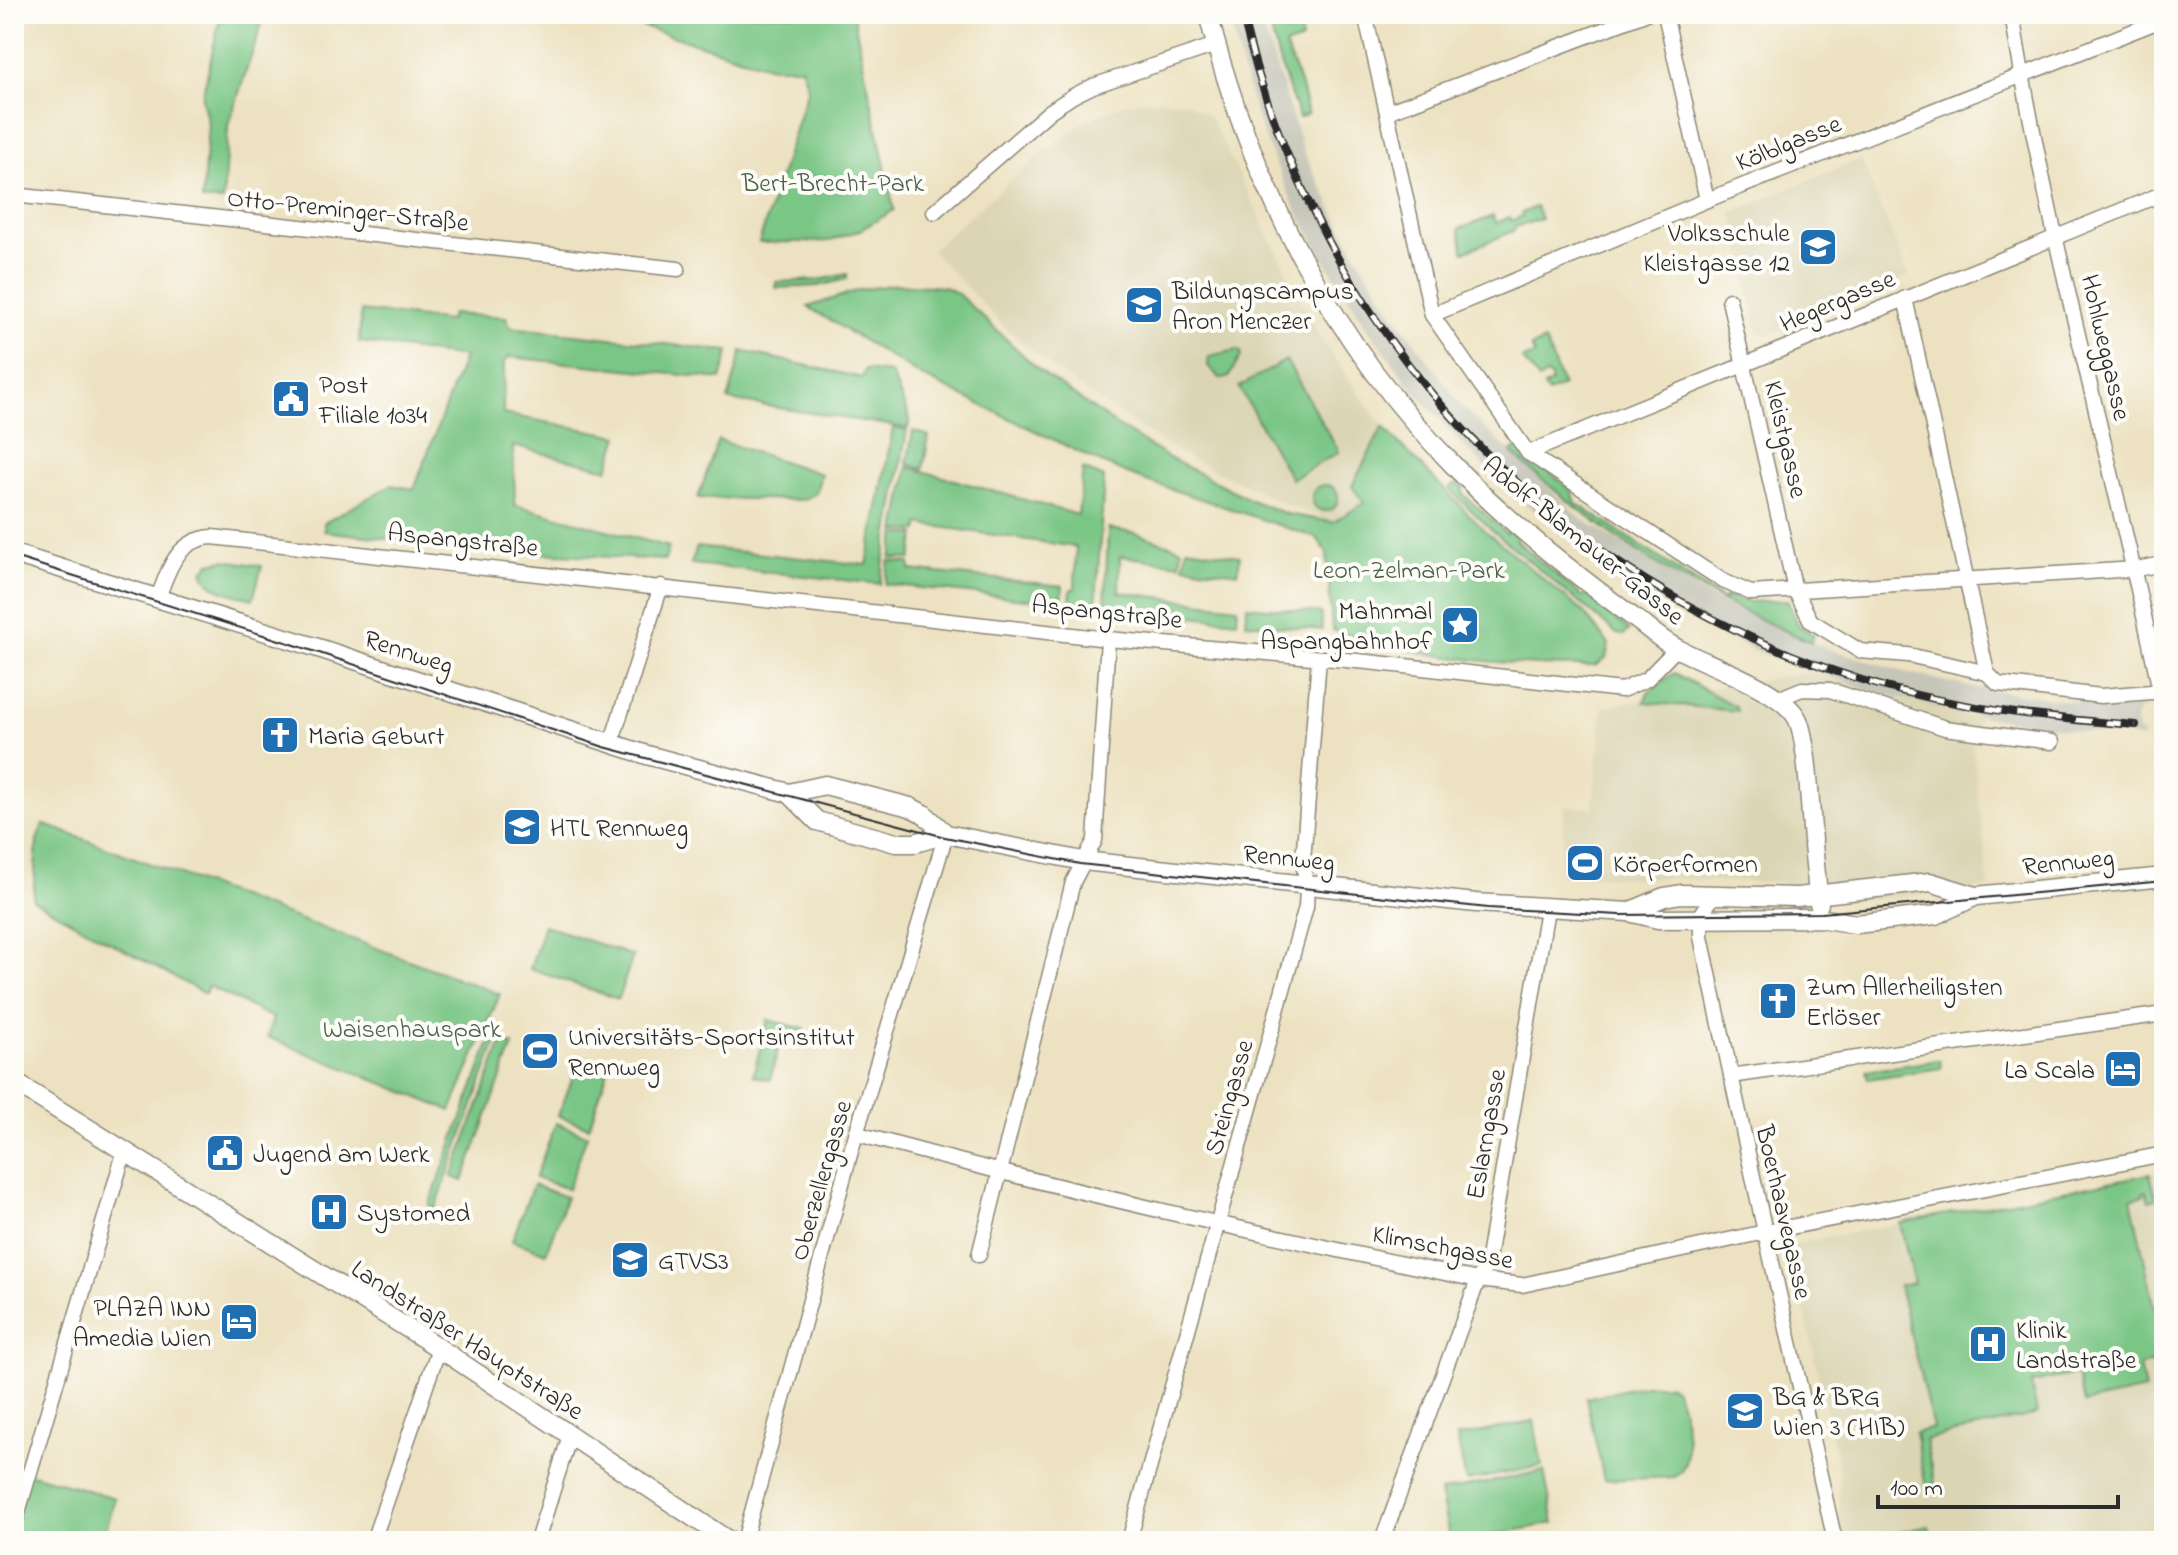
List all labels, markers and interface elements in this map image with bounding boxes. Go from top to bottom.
street label: Kölblgasse [1731,106,1848,183]
park label: Bert-Brecht-Park [741,166,925,204]
street label: Otto-Preminger-Straße [225,180,471,244]
place label: Volksschule Kleistgasse 12 [1643,216,1790,284]
school or university icon: Volksschule Kleistgasse 12 [1797,226,1839,268]
street label: Hegergasse [1775,261,1902,344]
street label: Hohlweggasse [2069,271,2139,425]
place label: Bildungscampus Aron Menczer [1171,274,1354,342]
school or university icon: Bildungscampus Aron Menczer [1123,284,1165,326]
place label: Post Filiale 1034 [318,368,427,436]
street label: Kleistgasse [1752,377,1816,502]
public building icon: Post Filiale 1034 [270,378,312,420]
street label: Adolf-Blamauer-Gasse [1473,449,1692,636]
street label: Aspangstraße [385,515,540,569]
park label: Leon-Zelman-Park [1313,553,1506,591]
street label: Aspangstraße [1029,587,1184,641]
place label: Mahnmal Aspangbahnhof [1260,594,1433,662]
place icon: Mahnmal Aspangbahnhof [1439,604,1481,646]
street label: Rennweg [358,622,458,686]
church icon: Maria Geburt [259,714,301,756]
place label: Maria Geburt [308,719,445,757]
school or university icon: HTL Rennweg [501,806,543,848]
place label: HTL Rennweg [550,811,688,849]
street label: Rennweg [1241,836,1336,884]
street label: Rennweg [2021,840,2116,888]
sports icon: Körperformen [1564,842,1606,884]
place label: Körperformen [1613,847,1758,885]
place label: Zum Allerheiligsten Erlöser [1806,970,2003,1038]
church icon: Zum Allerheiligsten Erlöser [1757,980,1799,1022]
park label: Waisenhauspark [323,1012,502,1050]
place label: Universitäts-Sportsinstitut Rennweg [568,1020,855,1088]
sports icon: Universitäts-Sportsinstitut Rennweg [519,1030,561,1072]
street label: Steingasse [1196,1035,1266,1160]
hotel icon: La Scala [2102,1048,2144,1090]
place label: La Scala [2004,1053,2095,1091]
street label: Eslarngasse [1458,1066,1518,1203]
street label: Oberzellergasse [782,1096,864,1266]
street label: Boerhaavegasse [1743,1121,1821,1304]
public building icon: Jugend am Werk [204,1132,246,1174]
place label: Jugend am Werk [253,1137,430,1175]
hospital icon: Systomed [308,1191,350,1233]
place label: Systomed [357,1196,470,1234]
street label: Klimschgasse [1369,1217,1516,1281]
school or university icon: GTVS3 [609,1239,651,1281]
place label: GTVS3 [658,1244,729,1282]
street label: Landstraßer Hauptstraße [342,1252,591,1431]
place label: PLAZA INN Amedia Wien [73,1291,211,1359]
hotel icon: PLAZA INN Amedia Wien [218,1301,260,1343]
place label: Klinik Landstraße [2016,1313,2137,1381]
hospital icon: Klinik Landstraße [1967,1323,2009,1365]
place label: BG & BRG Wien 3 (HIB) [1772,1380,1905,1448]
school or university icon: BG & BRG Wien 3 (HIB) [1724,1390,1766,1432]
scale bar [1878,1459,2118,1509]
text: 100 m [1890,1472,1943,1507]

